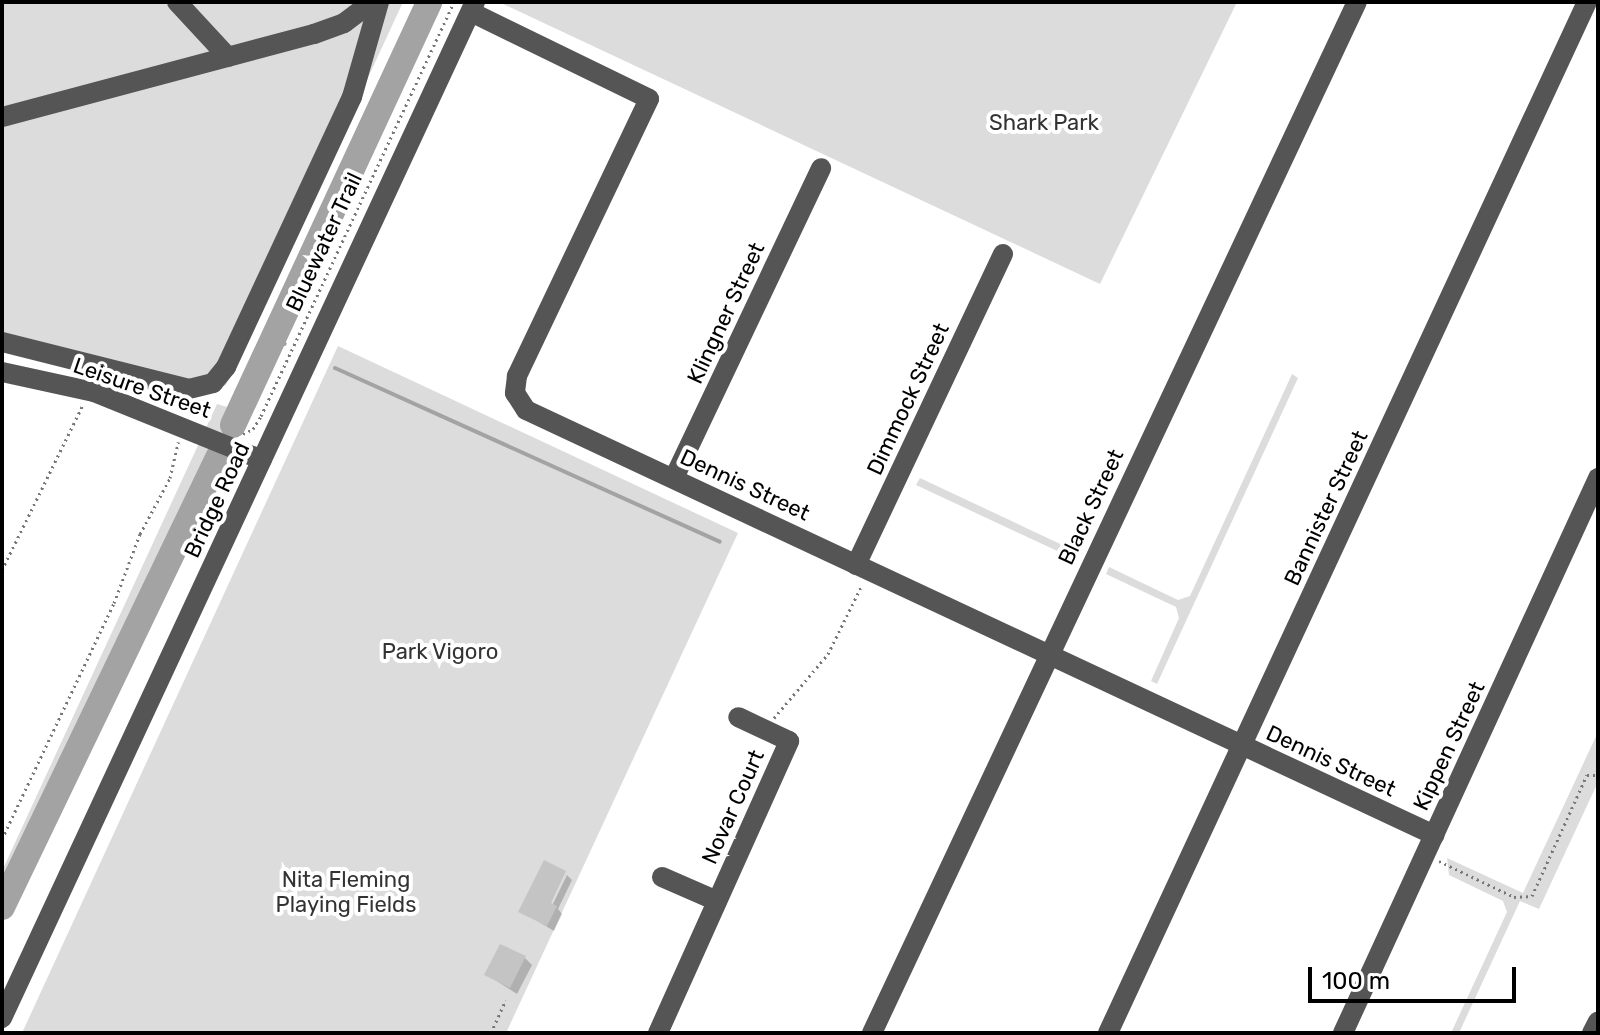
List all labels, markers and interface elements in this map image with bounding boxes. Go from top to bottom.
park label: Shark Park [989,110,1099,136]
street label: Bluewater Trail [280,168,368,316]
street label: Klingner Street [682,238,770,388]
street label: Dimmock Street [861,319,955,479]
street label: Leisure Street [70,352,214,424]
street label: Bannister Street [1278,426,1374,590]
street label: Bridge Road [179,438,255,562]
street label: Dennis Street [676,444,814,526]
street label: Black Street [1053,445,1129,569]
park label: Park Vigoro [381,639,499,665]
street label: Kippen Street [1408,677,1490,815]
street label: Dennis Street [1262,720,1400,802]
street label: Novar Court [696,746,770,868]
park label: Nita Fleming Playing Fields [276,866,416,918]
scale bar [1312,951,1520,1001]
text: 100 m [1322,967,1390,995]

